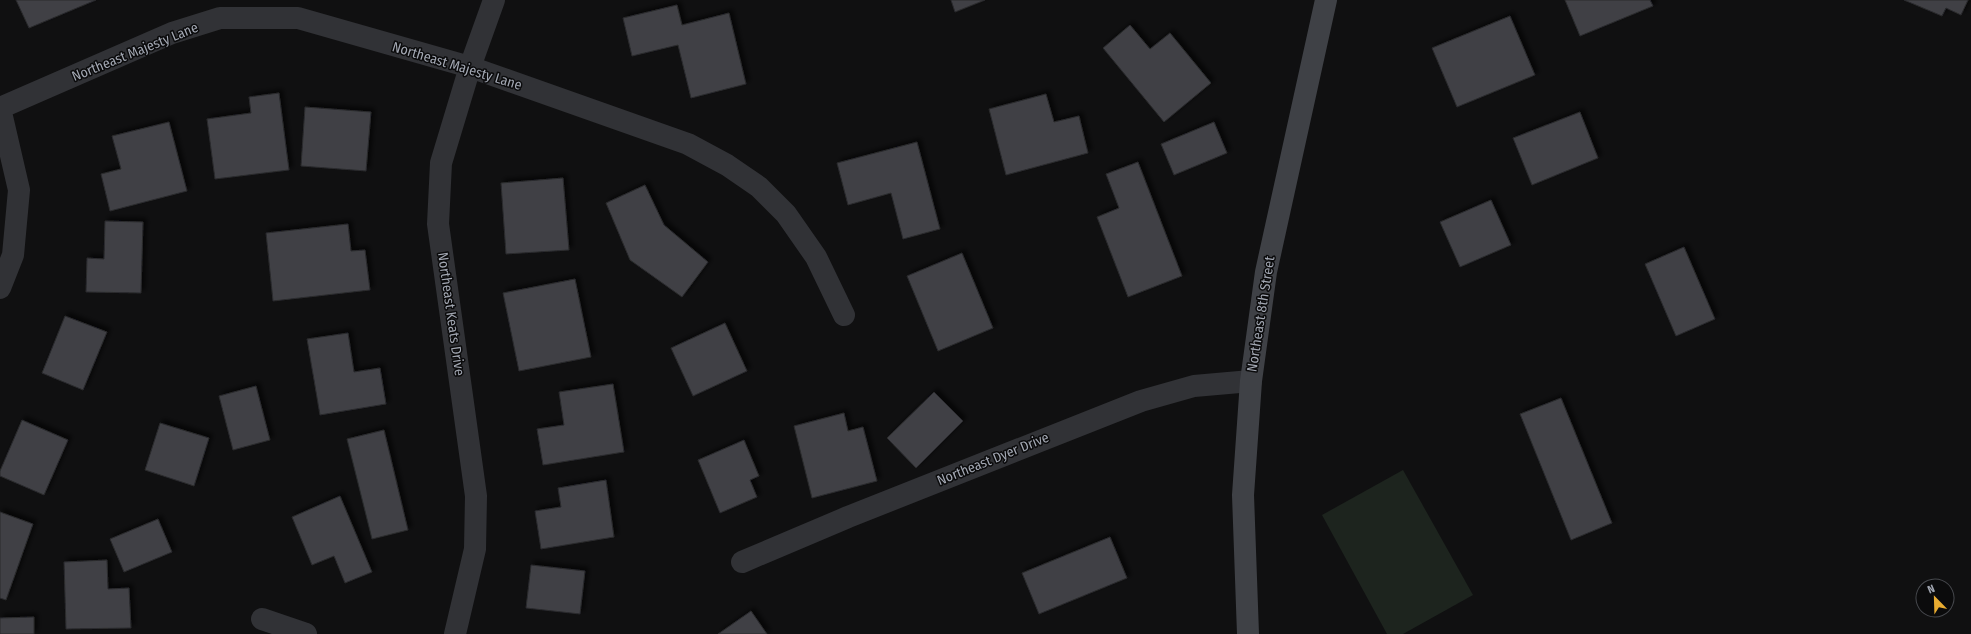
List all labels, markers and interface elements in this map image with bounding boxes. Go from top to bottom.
street label: Northeast Majesty Lane [69,19,201,85]
street label: Northeast Majesty Lane [390,38,524,94]
street label: Northeast Keats Drive [434,251,468,377]
street label: Northeast 8th Street [1243,255,1279,373]
street label: Northeast Dyer Drive [935,429,1051,489]
north arrow [1915,578,1955,618]
text: N [1926,582,1937,597]

